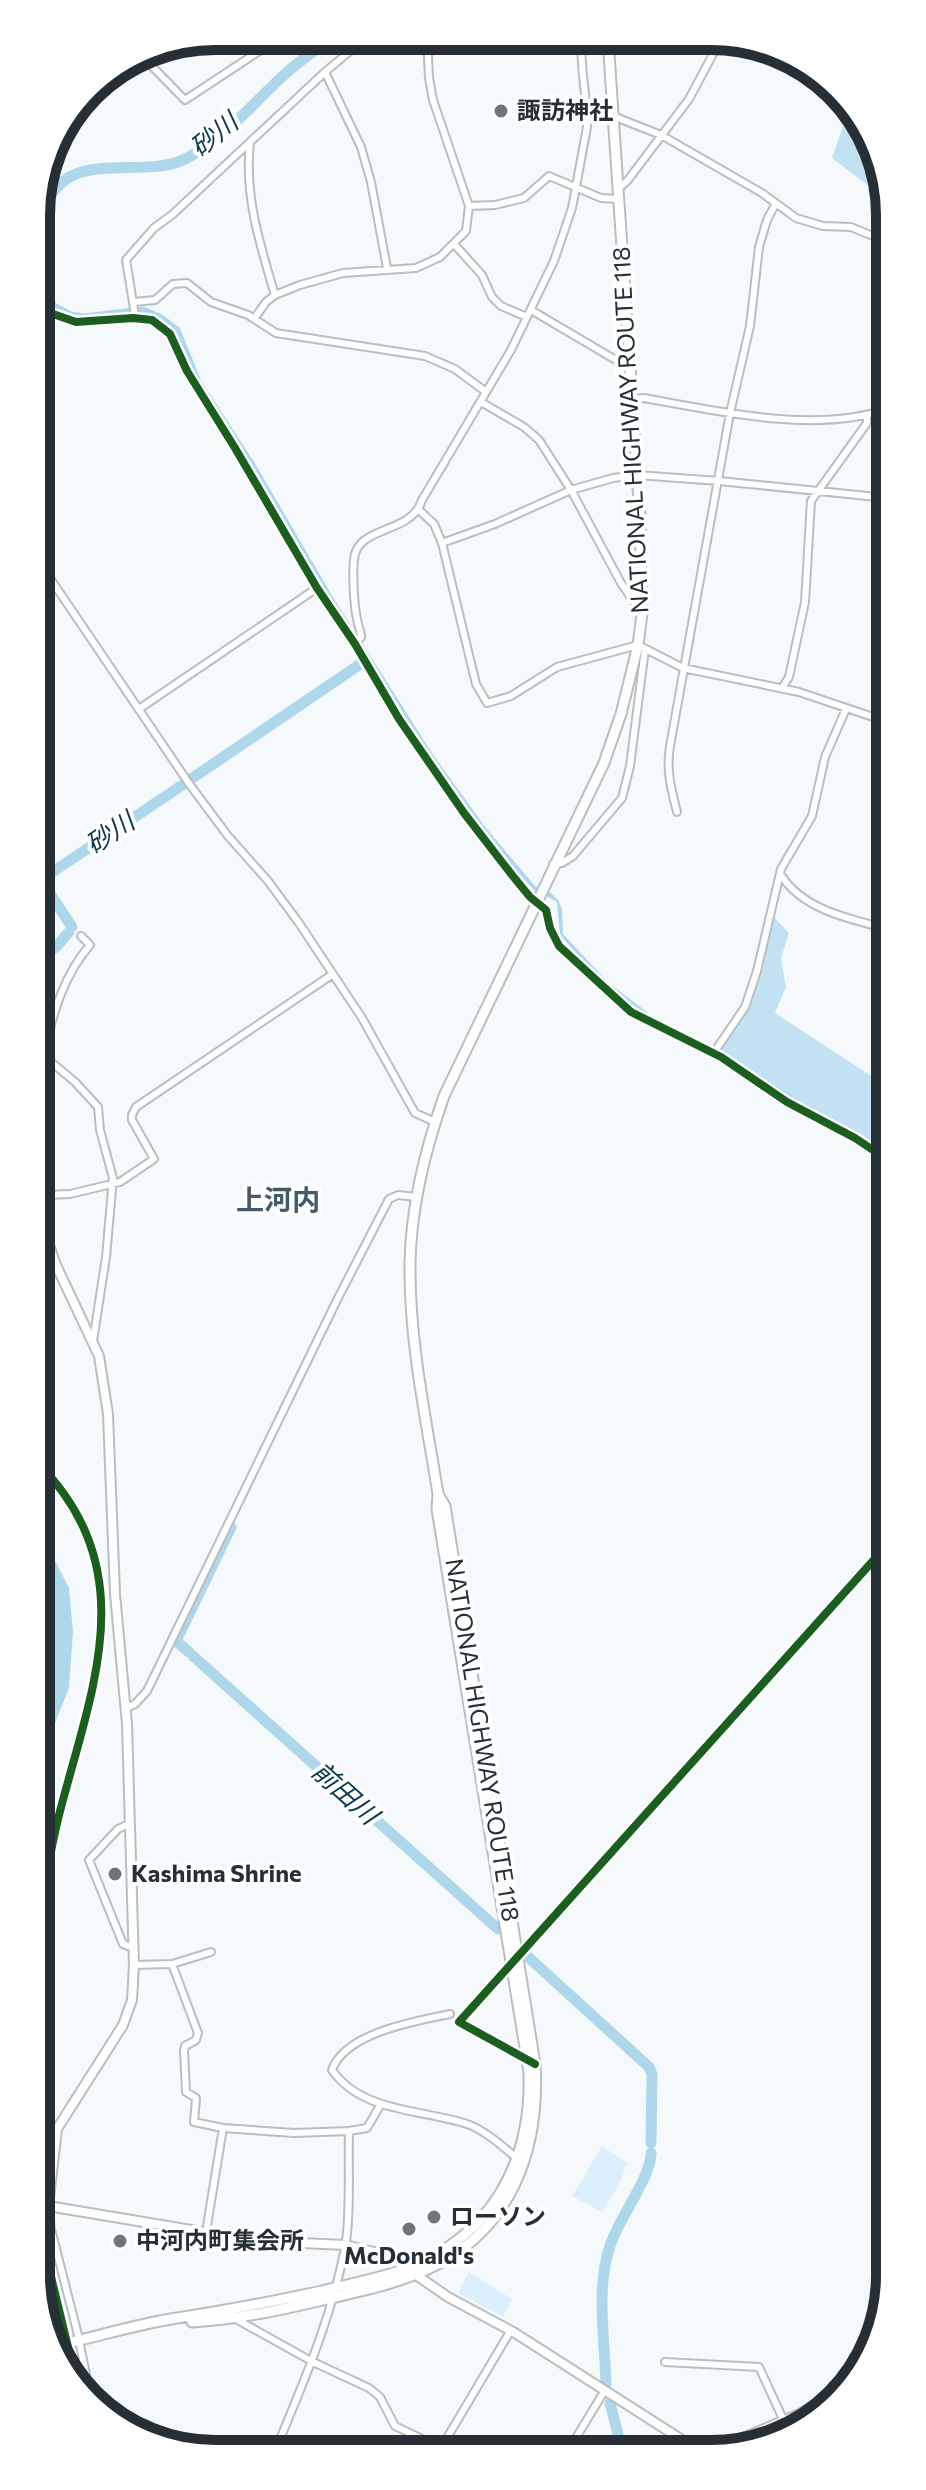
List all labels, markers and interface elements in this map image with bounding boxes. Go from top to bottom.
place label: 諏訪神社 [517,95,613,124]
marker: 諏訪神社 [492,102,510,120]
water label: 砂川 [183,104,245,162]
street label: NATIONAL HIGHWAY ROUTE 118 [605,246,654,614]
water label: 砂川 [79,803,142,859]
district label: 上河内 [236,1182,320,1216]
street label: NATIONAL HIGHWAY ROUTE 118 [440,1556,527,1923]
water label: 前田川 [307,1754,388,1832]
place label: Kashima Shrine [131,1858,302,1887]
marker: Kashima Shrine [106,1865,124,1883]
place label: ローソン [450,2201,546,2230]
marker: ローソン [425,2208,443,2226]
marker: McDonald's [400,2220,418,2238]
place label: 中河内町集会所 [136,2225,304,2254]
marker: 中河内町集会所 [111,2232,129,2250]
place label: McDonald's [344,2240,474,2269]

